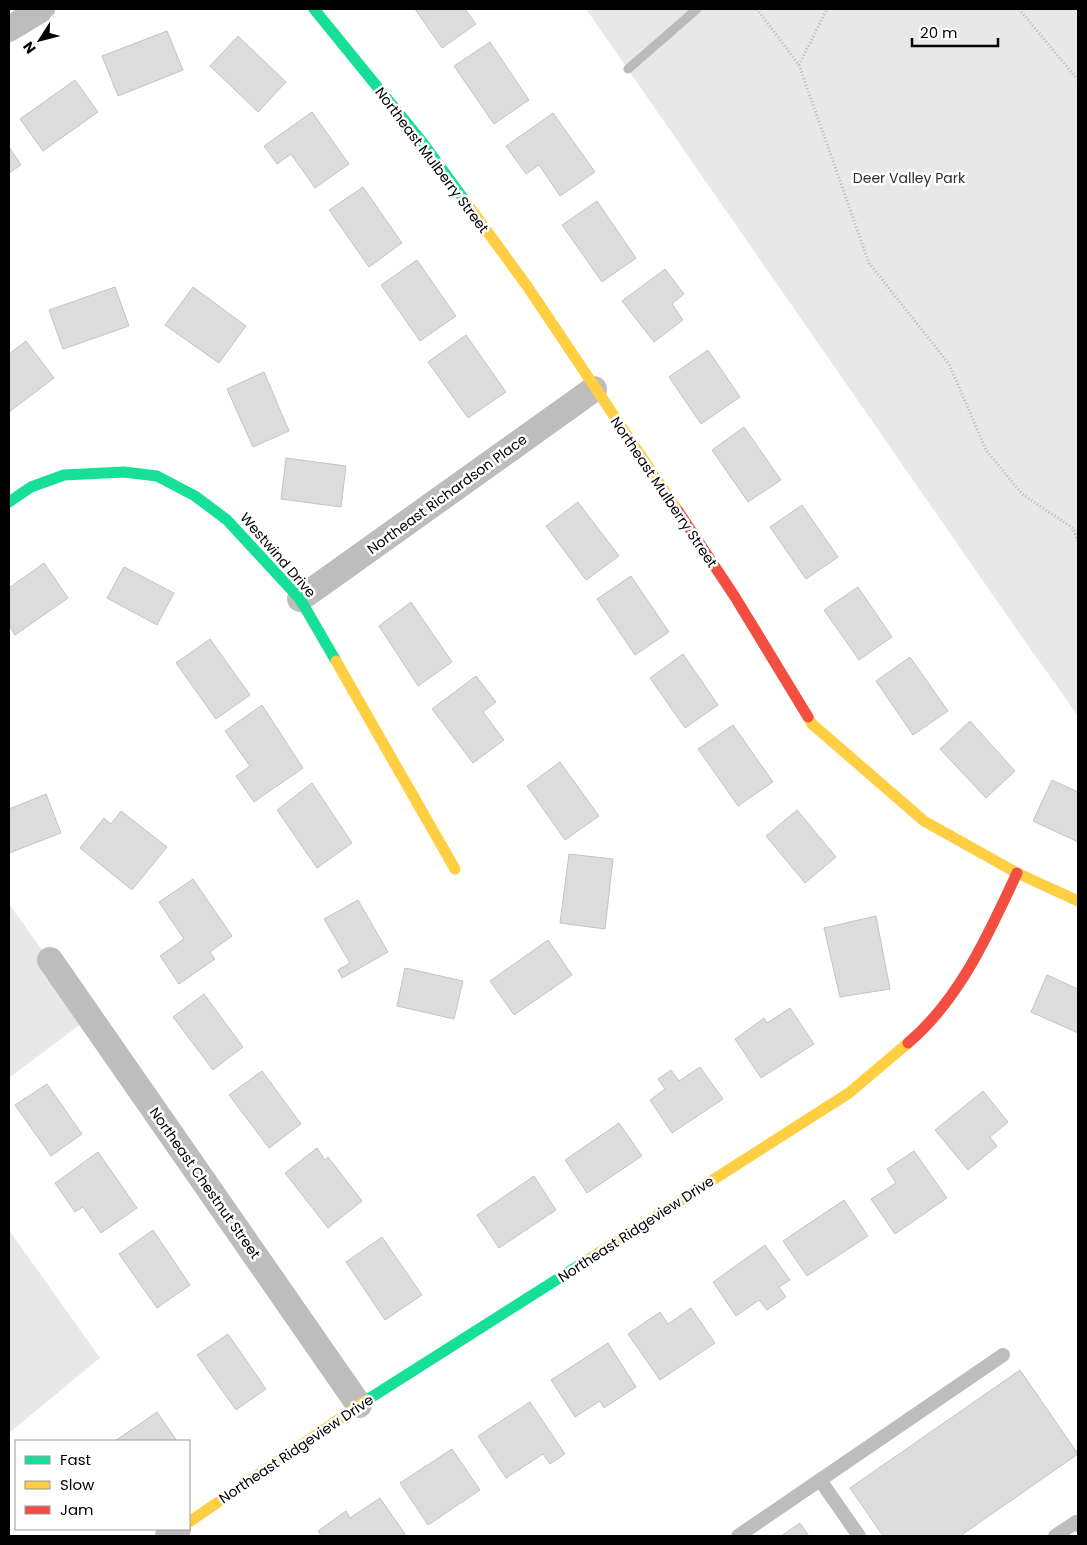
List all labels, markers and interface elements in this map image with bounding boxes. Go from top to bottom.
north arrow [15,15,65,65]
scale bar [912,15,998,47]
text: 20 m [920,22,958,43]
text: N [18,38,41,58]
street label: Northeast Mulberry Street [370,83,494,237]
park label: Deer Valley Park [853,168,966,188]
street label: Northeast Mulberry Street [606,413,722,571]
street label: Northeast Richardson Place [363,429,531,559]
street label: Westwind Drive [235,508,321,602]
street label: Northeast Chestnut Street [145,1103,265,1263]
street label: Northeast Ridgeview Drive [554,1171,718,1287]
street label: Northeast Ridgeview Drive [215,1390,377,1508]
legend [15,1440,190,1530]
text: Fast [60,1449,91,1470]
text: Slow [60,1474,95,1495]
text: Jam [60,1499,94,1520]

